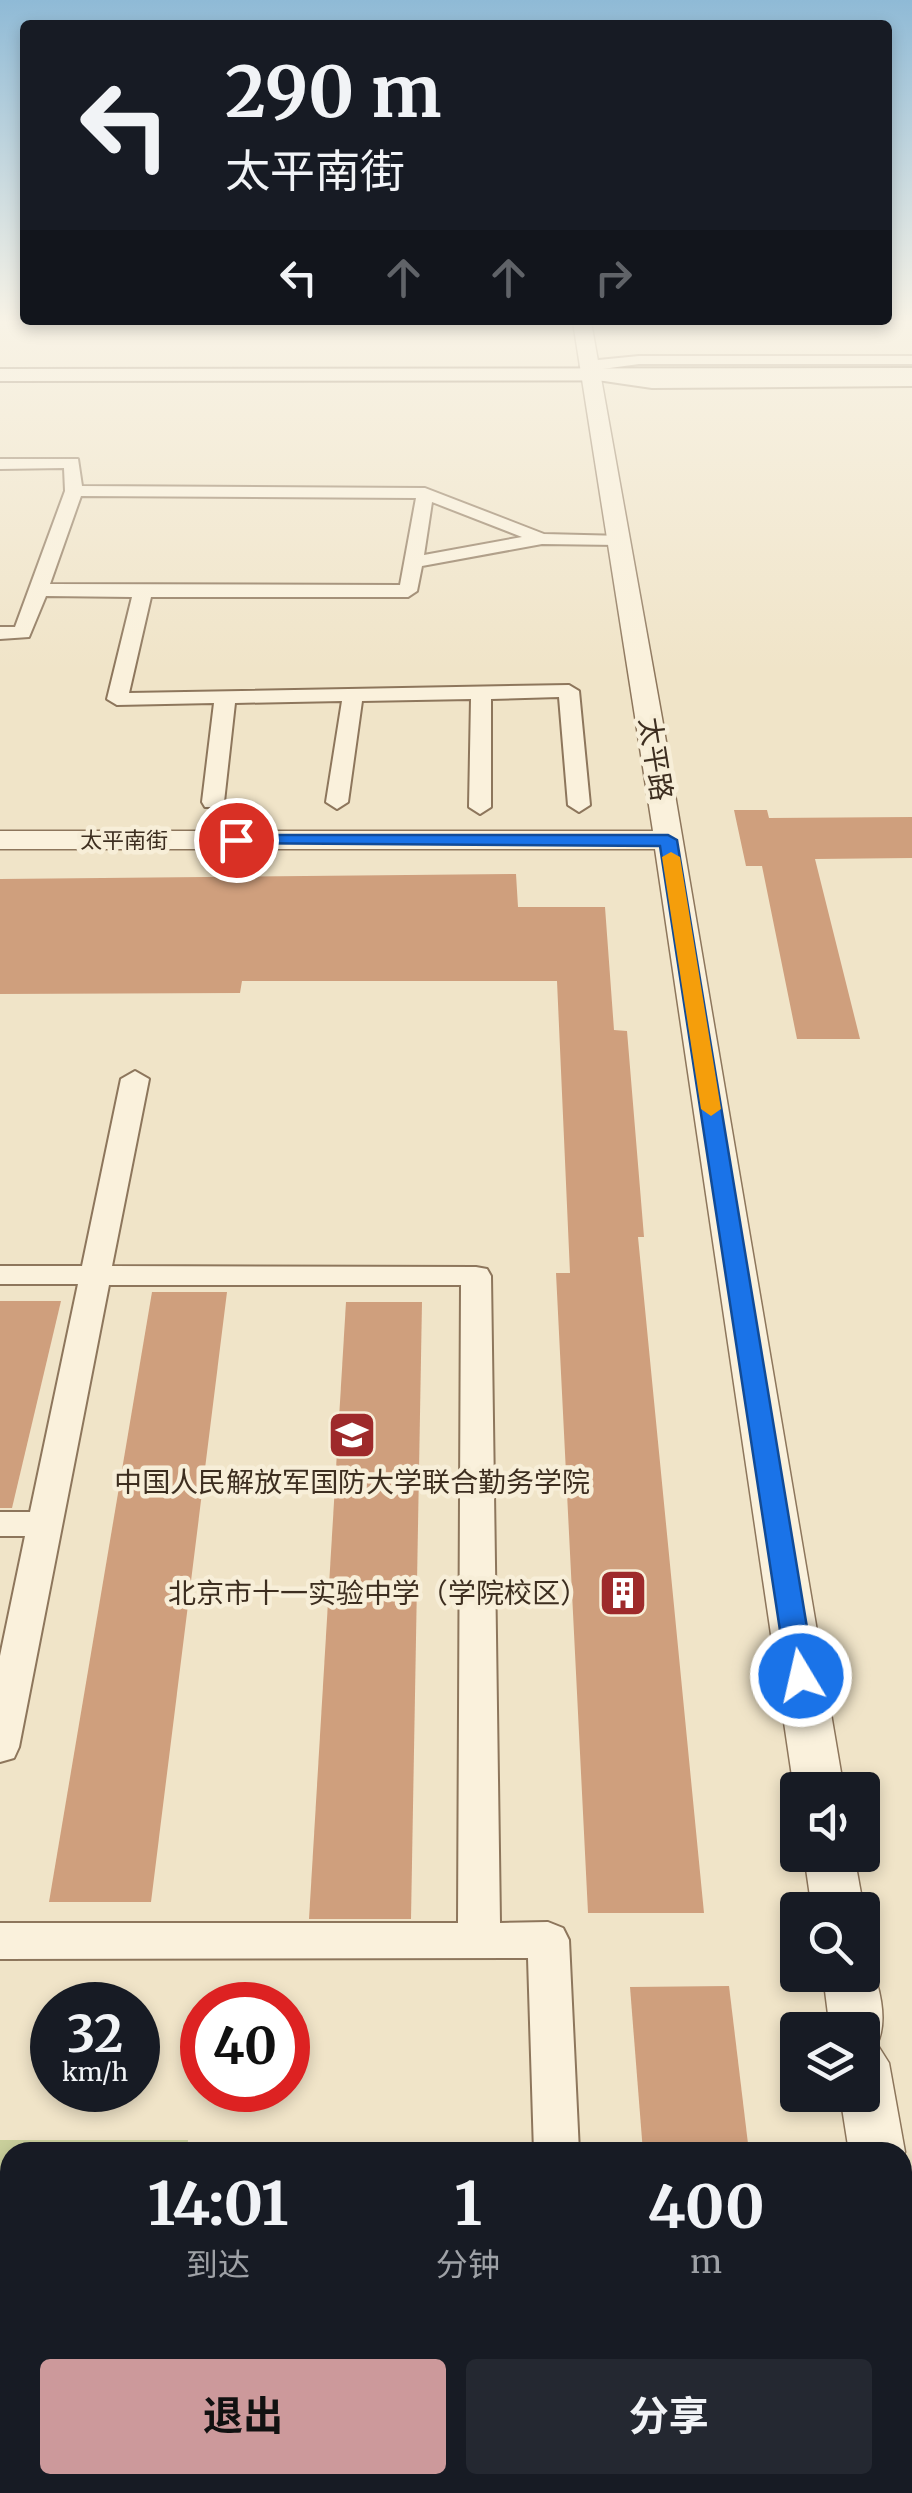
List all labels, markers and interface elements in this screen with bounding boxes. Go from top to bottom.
text: 290 m [225,48,441,136]
icon: left [60,60,190,190]
text: 太平南街 [225,143,405,199]
icon: left [271,250,326,305]
icon: ahead [376,250,431,305]
icon: ahead [481,250,536,305]
icon: right [586,250,641,305]
street label: 太平路 [632,715,680,803]
pin [194,798,279,883]
icon: arrive [209,813,264,868]
street label: 太平南街 [80,826,168,854]
school or university icon: 中国人民解放军国防大学联合勤务学院 [326,1409,378,1461]
place label: 中国人民解放军国防大学联合勤务学院 [114,1464,590,1500]
building icon: 北京市十一实验中学（学院校区） [597,1567,649,1619]
place label: 北京市十一实验中学（学院校区） [168,1575,588,1611]
position arrow [749,1624,853,1728]
map controls [780,1772,880,2112]
button: sound [780,1772,880,1872]
button: search [780,1892,880,1992]
speed limit sign: 40 [180,1982,310,2112]
text: 32 [67,2003,123,2066]
button: layers [780,2012,880,2112]
text: km/h [62,2056,128,2088]
text: 14:01 [147,2166,289,2241]
text: 1 [454,2166,482,2241]
text: 400 [647,2169,765,2244]
text: m [690,2242,722,2282]
text: 到达 [186,2245,250,2285]
text: 分钟 [436,2245,500,2285]
button: 退出 [40,2359,446,2474]
button: 分享 [466,2359,872,2474]

